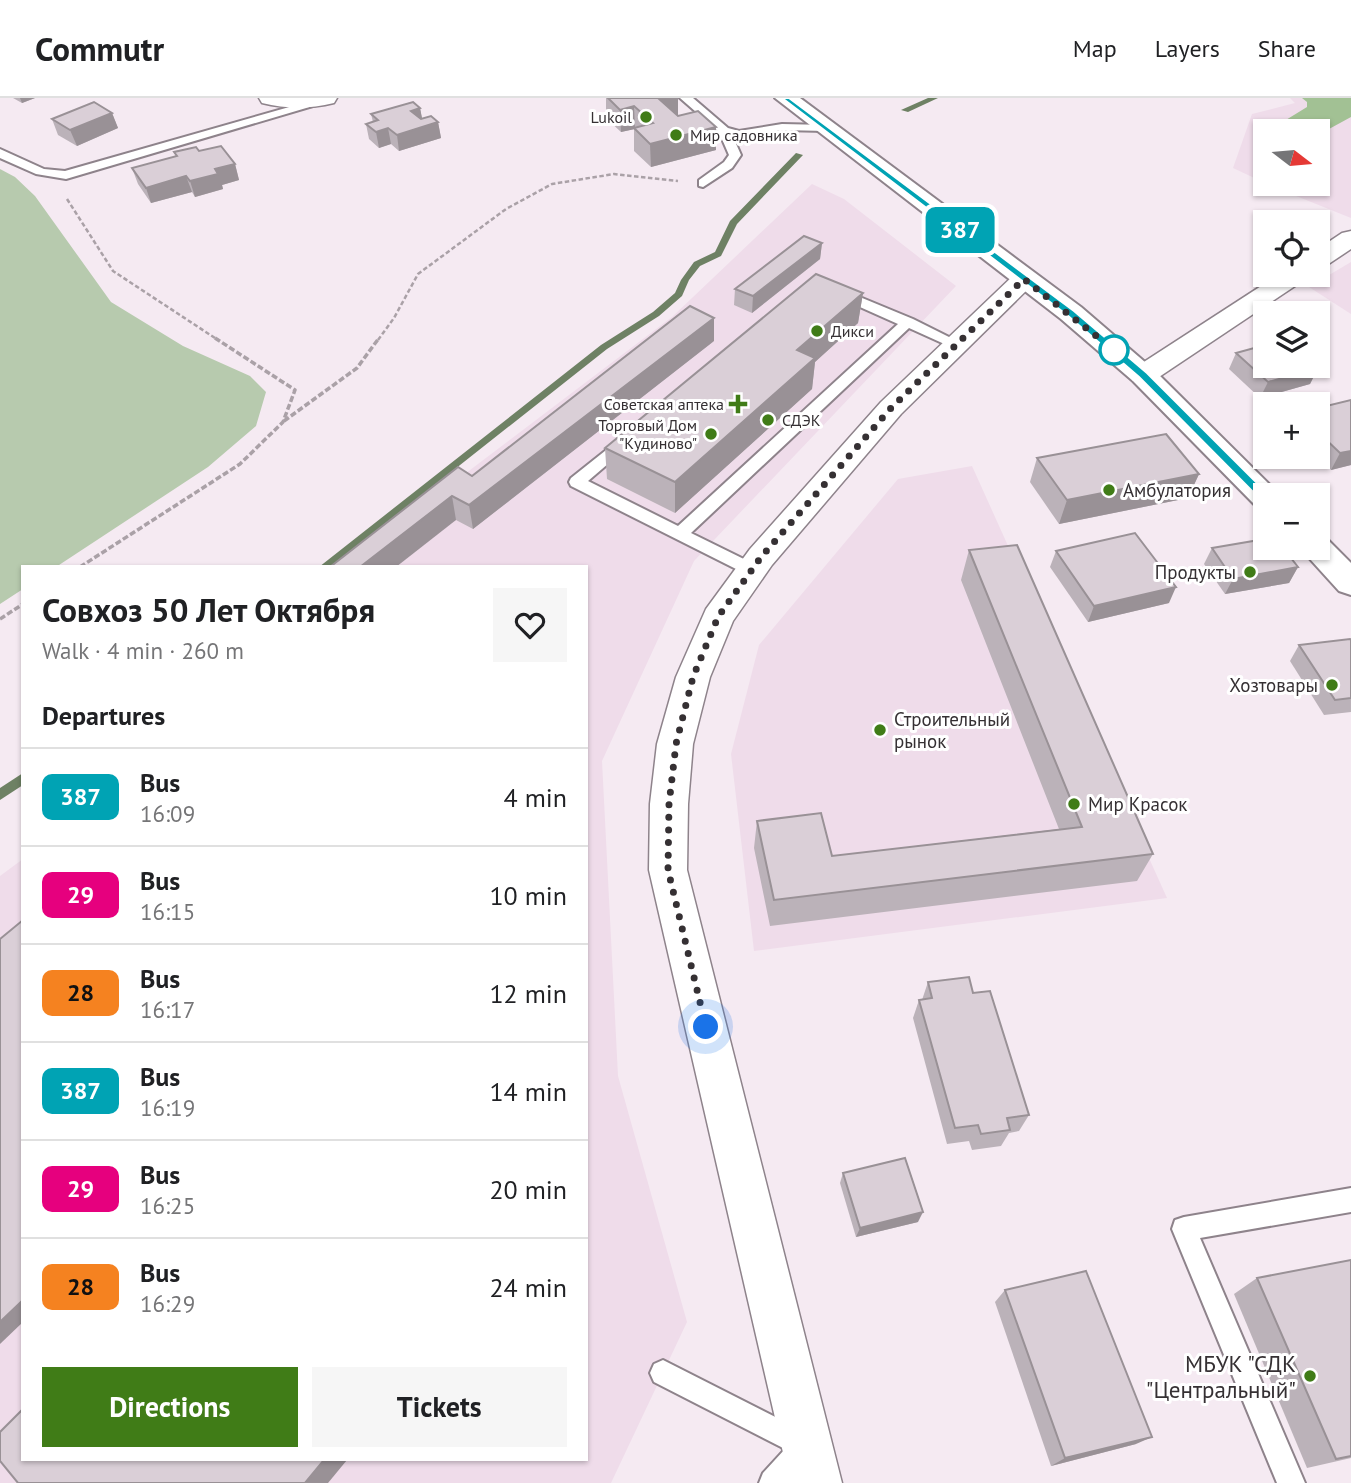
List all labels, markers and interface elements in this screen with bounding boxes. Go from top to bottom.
text: Commutr [35,27,164,70]
text: Map [1073,33,1117,64]
text: Layers [1155,33,1220,64]
text: Share [1258,33,1316,64]
place label: Lukoil [590,107,632,127]
marker: Lukoil [638,109,654,125]
north arrow [1253,119,1330,196]
map controls [1253,119,1330,560]
place label: Мир садовника [690,125,798,145]
marker: Мир садовника [668,127,684,143]
line badge: 387 [920,207,1000,253]
button: locate [1253,210,1330,287]
text: 387 [940,214,980,245]
button: layers [1253,301,1330,378]
place label: Дикси [831,321,874,341]
marker: Дикси [809,323,825,339]
unlabelled marker [1099,335,1129,365]
button: + [1253,392,1330,469]
place label: Советская аптека [604,394,724,414]
marker: Советская аптека [730,396,746,412]
place label: СДЭК [782,410,821,430]
marker: СДЭК [760,412,776,428]
place label: Торговый Дом "Кудиново" [598,415,697,453]
marker: Торговый Дом "Кудиново" [703,426,719,442]
place label: Амбулатория [1123,478,1231,502]
marker: Амбулатория [1101,482,1117,498]
button: − [1253,483,1330,560]
place label: Продукты [1155,560,1236,584]
marker: Продукты [1242,564,1258,580]
text: Совхоз 50 Лет Октября [42,588,375,631]
button: heart [493,588,567,662]
text: Walk · 4 min · 260 m [42,636,244,665]
place label: Хозтовары [1229,673,1318,697]
marker: Хозтовары [1324,677,1340,693]
text: Departures [42,699,165,732]
place label: Строительный рынок [894,707,1010,753]
marker: Строительный рынок [872,722,888,738]
text: Bus [140,766,180,799]
text: 387 [60,781,101,812]
text: 4 min [504,781,567,814]
place label: Мир Красок [1088,792,1187,816]
marker: Мир Красок [1066,796,1082,812]
text: 16:09 [140,799,195,828]
text: Bus [140,864,180,897]
text: 29 [67,879,94,910]
text: 10 min [489,879,567,912]
text: 16:15 [140,897,195,926]
text: Bus [140,962,180,995]
text: 28 [67,977,94,1008]
text: 12 min [489,977,567,1010]
text: 16:17 [140,995,195,1024]
your location [688,1009,723,1044]
text: Bus [140,1060,180,1093]
text: 387 [60,1075,101,1106]
text: 14 min [489,1075,567,1108]
text: 16:19 [140,1093,195,1122]
text: Bus [140,1158,180,1191]
text: 29 [67,1173,94,1204]
text: 20 min [489,1173,567,1206]
text: 16:25 [140,1191,195,1220]
text: Bus [140,1256,180,1289]
text: 28 [67,1271,94,1302]
text: 24 min [489,1271,567,1304]
text: 16:29 [140,1289,195,1318]
place label: МБУК "СДК "Центральный" [1146,1349,1296,1404]
button: Directions [42,1367,298,1447]
button: Tickets [312,1367,567,1447]
marker: МБУК "СДК "Центральный" [1302,1368,1318,1384]

